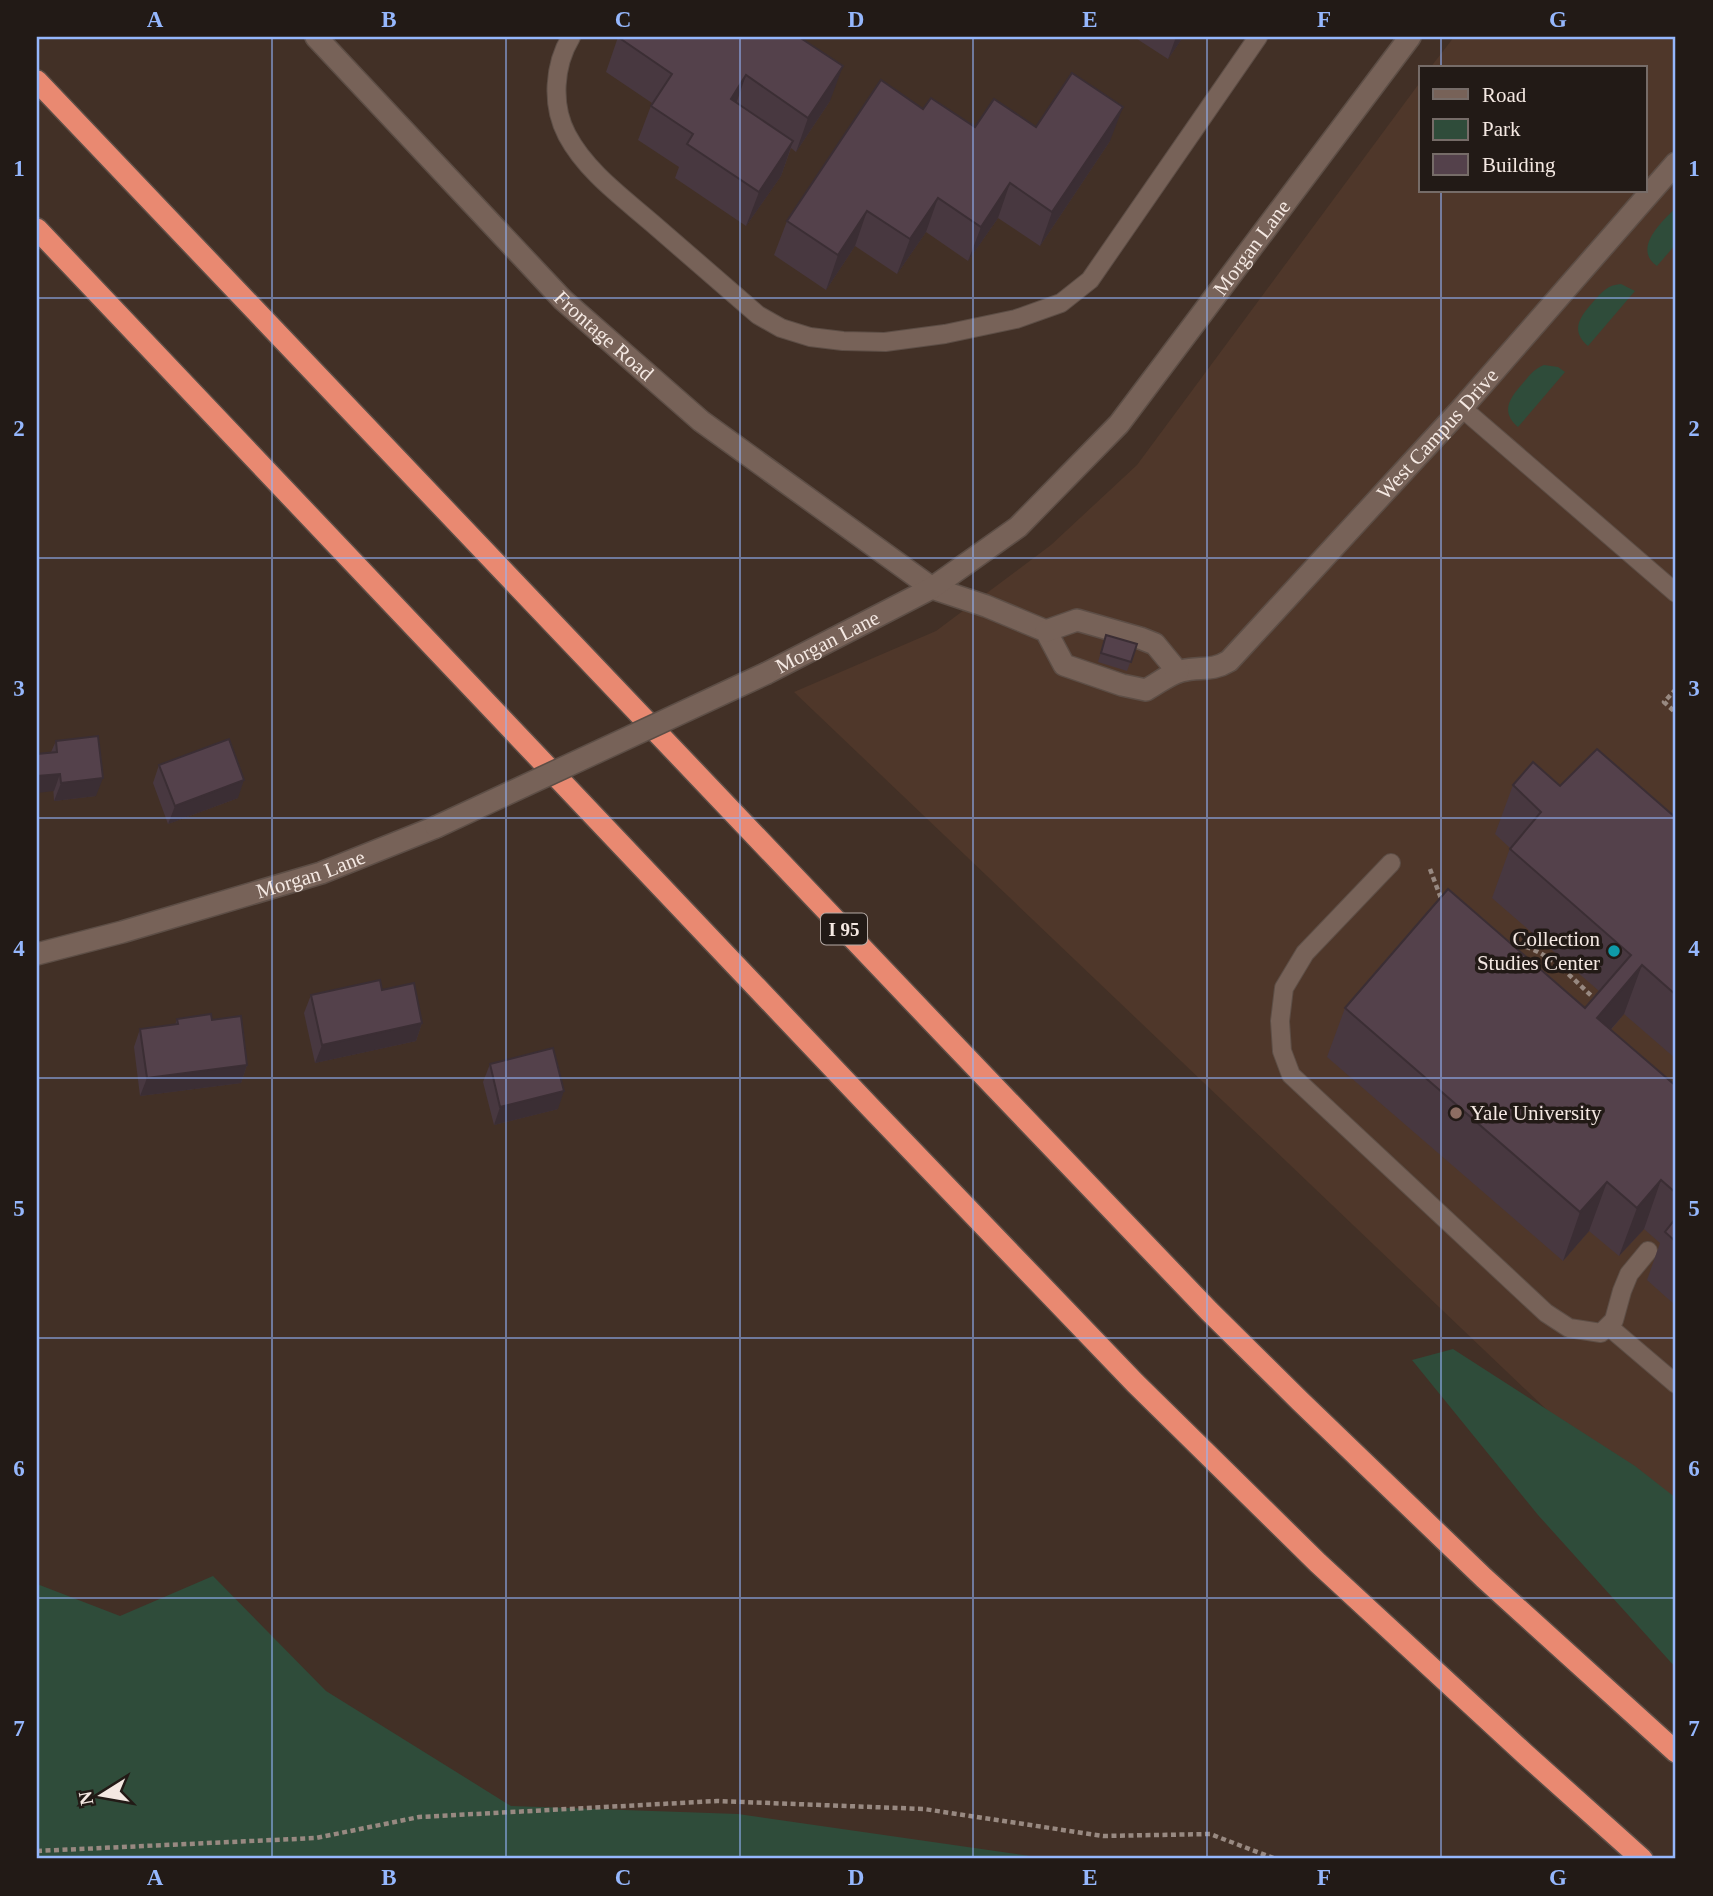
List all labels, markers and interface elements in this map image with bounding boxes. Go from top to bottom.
text: A [147,7,164,32]
text: B [381,7,397,32]
text: C [615,7,631,32]
text: D [848,7,864,32]
text: E [1082,7,1098,32]
text: F [1317,7,1331,32]
text: G [1549,7,1567,32]
legend [1419,66,1646,192]
text: Road [1482,83,1527,107]
text: Park [1482,117,1521,141]
text: Building [1482,153,1556,177]
text: 1 [13,156,25,181]
text: 1 [1688,156,1700,181]
street label: Morgan Lane [1208,195,1295,300]
street label: Frontage Road [549,286,659,386]
street label: West Campus Drive [1372,363,1503,504]
text: 2 [13,416,25,441]
text: 2 [1688,416,1700,441]
street label: Morgan Lane [772,605,883,678]
text: 3 [13,676,25,701]
text: 3 [1688,676,1700,701]
street label: Morgan Lane [253,845,368,904]
road number: I 95 [821,914,867,945]
place label: Collection Studies Center [1477,927,1600,975]
text: 4 [13,936,25,961]
text: 4 [1688,936,1700,961]
marker: Collection Studies Center [1606,943,1622,959]
place label: Yale University [1470,1101,1602,1125]
marker: Yale University [1448,1105,1464,1121]
text: 5 [13,1196,25,1221]
text: 5 [1688,1196,1700,1221]
text: 6 [13,1456,25,1481]
text: 6 [1688,1456,1700,1481]
text: 7 [13,1716,25,1741]
text: 7 [1688,1716,1700,1741]
north arrow [66,1759,136,1829]
text: N [74,1789,97,1807]
text: A [147,1865,164,1890]
text: B [381,1865,397,1890]
text: C [615,1865,631,1890]
text: D [848,1865,864,1890]
text: E [1082,1865,1098,1890]
text: F [1317,1865,1331,1890]
text: G [1549,1865,1567,1890]

